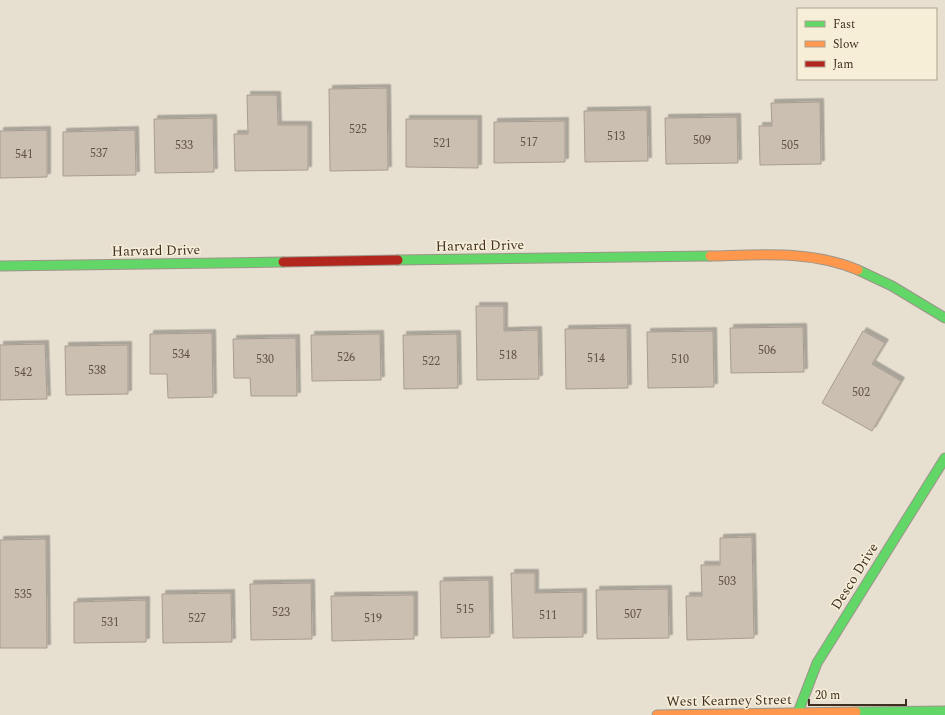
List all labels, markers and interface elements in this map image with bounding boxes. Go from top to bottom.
legend [797,8,937,80]
text: Fast [833,15,855,34]
text: Slow [833,35,859,54]
text: Jam [833,55,854,74]
house number: 525 [349,120,367,139]
house number: 513 [607,127,625,146]
house number: 509 [693,131,711,150]
house number: 517 [520,133,538,152]
house number: 521 [433,134,451,153]
house number: 533 [175,136,193,155]
house number: 505 [781,136,799,155]
house number: 537 [90,144,108,163]
house number: 541 [15,145,33,164]
street label: Harvard Drive [436,234,525,257]
street label: Harvard Drive [112,239,201,262]
house number: 506 [758,341,776,360]
house number: 534 [172,345,190,364]
house number: 518 [499,346,517,365]
house number: 526 [337,348,355,367]
house number: 514 [587,349,605,368]
house number: 530 [256,350,274,369]
house number: 510 [671,350,689,369]
house number: 522 [422,352,440,371]
house number: 538 [88,361,106,380]
house number: 542 [14,363,32,382]
house number: 502 [852,383,870,402]
street label: Desco Drive [825,538,884,614]
house number: 503 [718,572,736,591]
house number: 535 [14,585,32,604]
house number: 515 [456,600,474,619]
house number: 523 [272,603,290,622]
house number: 507 [624,605,642,624]
house number: 511 [539,606,557,625]
house number: 527 [188,609,206,628]
house number: 519 [364,609,382,628]
house number: 531 [101,613,119,632]
scale bar [809,681,906,707]
text: 20 m [815,686,840,705]
street label: West Kearney Street [666,689,792,712]

